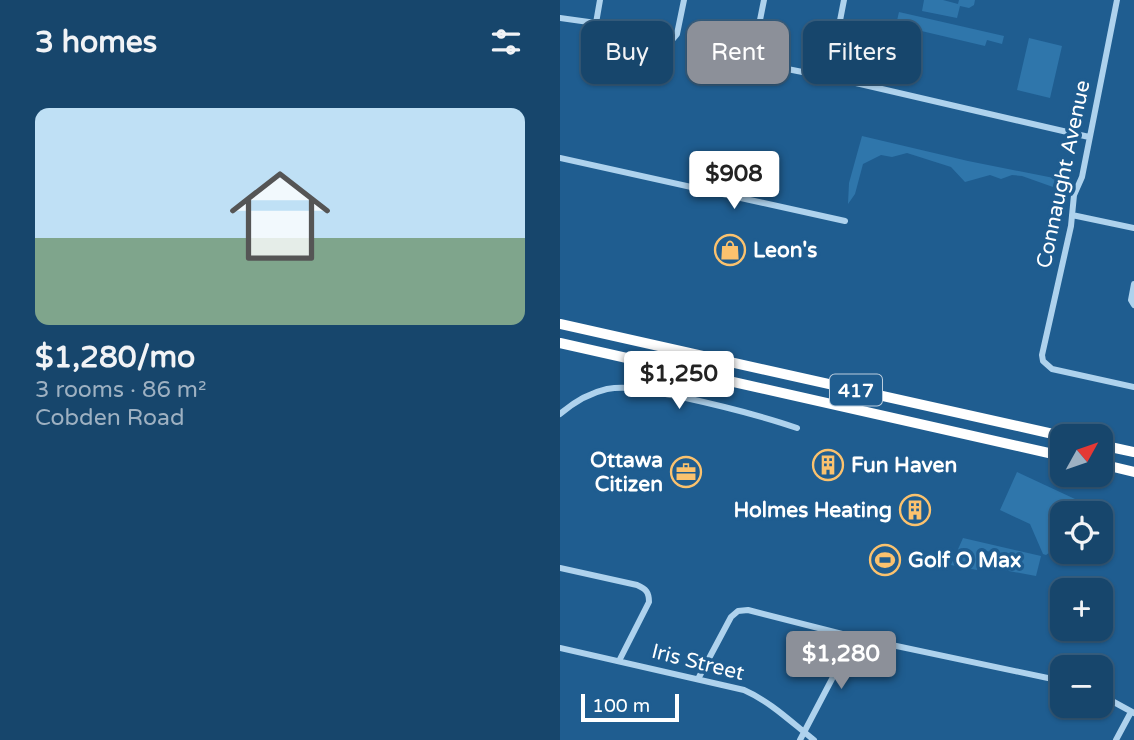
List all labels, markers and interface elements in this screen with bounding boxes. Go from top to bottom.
chip: Buy [581,21,673,84]
chip: Rent [687,21,789,84]
chip: Filters [803,21,921,84]
icon: filters [487,23,525,61]
text: 3 homes [35,24,157,61]
street label: Connaught Avenue [1031,78,1096,270]
pin: $908 [693,152,775,211]
icon: home [217,153,343,279]
text: $908 [705,160,763,188]
shop icon: Leon's [713,233,747,267]
place label: Leon's [753,238,817,263]
text: $1,280/mo [35,339,195,376]
pin: $1,250 [622,352,736,411]
text: $1,250 [640,360,718,388]
road number: 417 [830,374,882,406]
text: 3 rooms · 86 m² [35,376,206,404]
text: Cobden Road [35,404,184,432]
north arrow [1050,424,1113,486]
map controls [1050,424,1113,718]
place label: Ottawa Citizen [590,448,663,497]
building icon: Fun Haven [811,448,845,482]
place label: Fun Haven [851,453,957,478]
office icon: Ottawa Citizen [669,455,703,489]
building icon: Holmes Heating [898,493,932,527]
place label: Holmes Heating [733,498,892,523]
button: locate [1050,501,1113,564]
sports icon: Golf O Max [868,543,902,577]
place label: Golf O Max [908,548,1021,573]
button: + [1050,578,1113,641]
pin: $1,280 [784,632,898,691]
street label: Iris Street [649,639,747,686]
text: $1,280 [802,640,880,668]
button: − [1050,655,1113,718]
scale bar [581,691,679,723]
text: 100 m [592,695,650,717]

